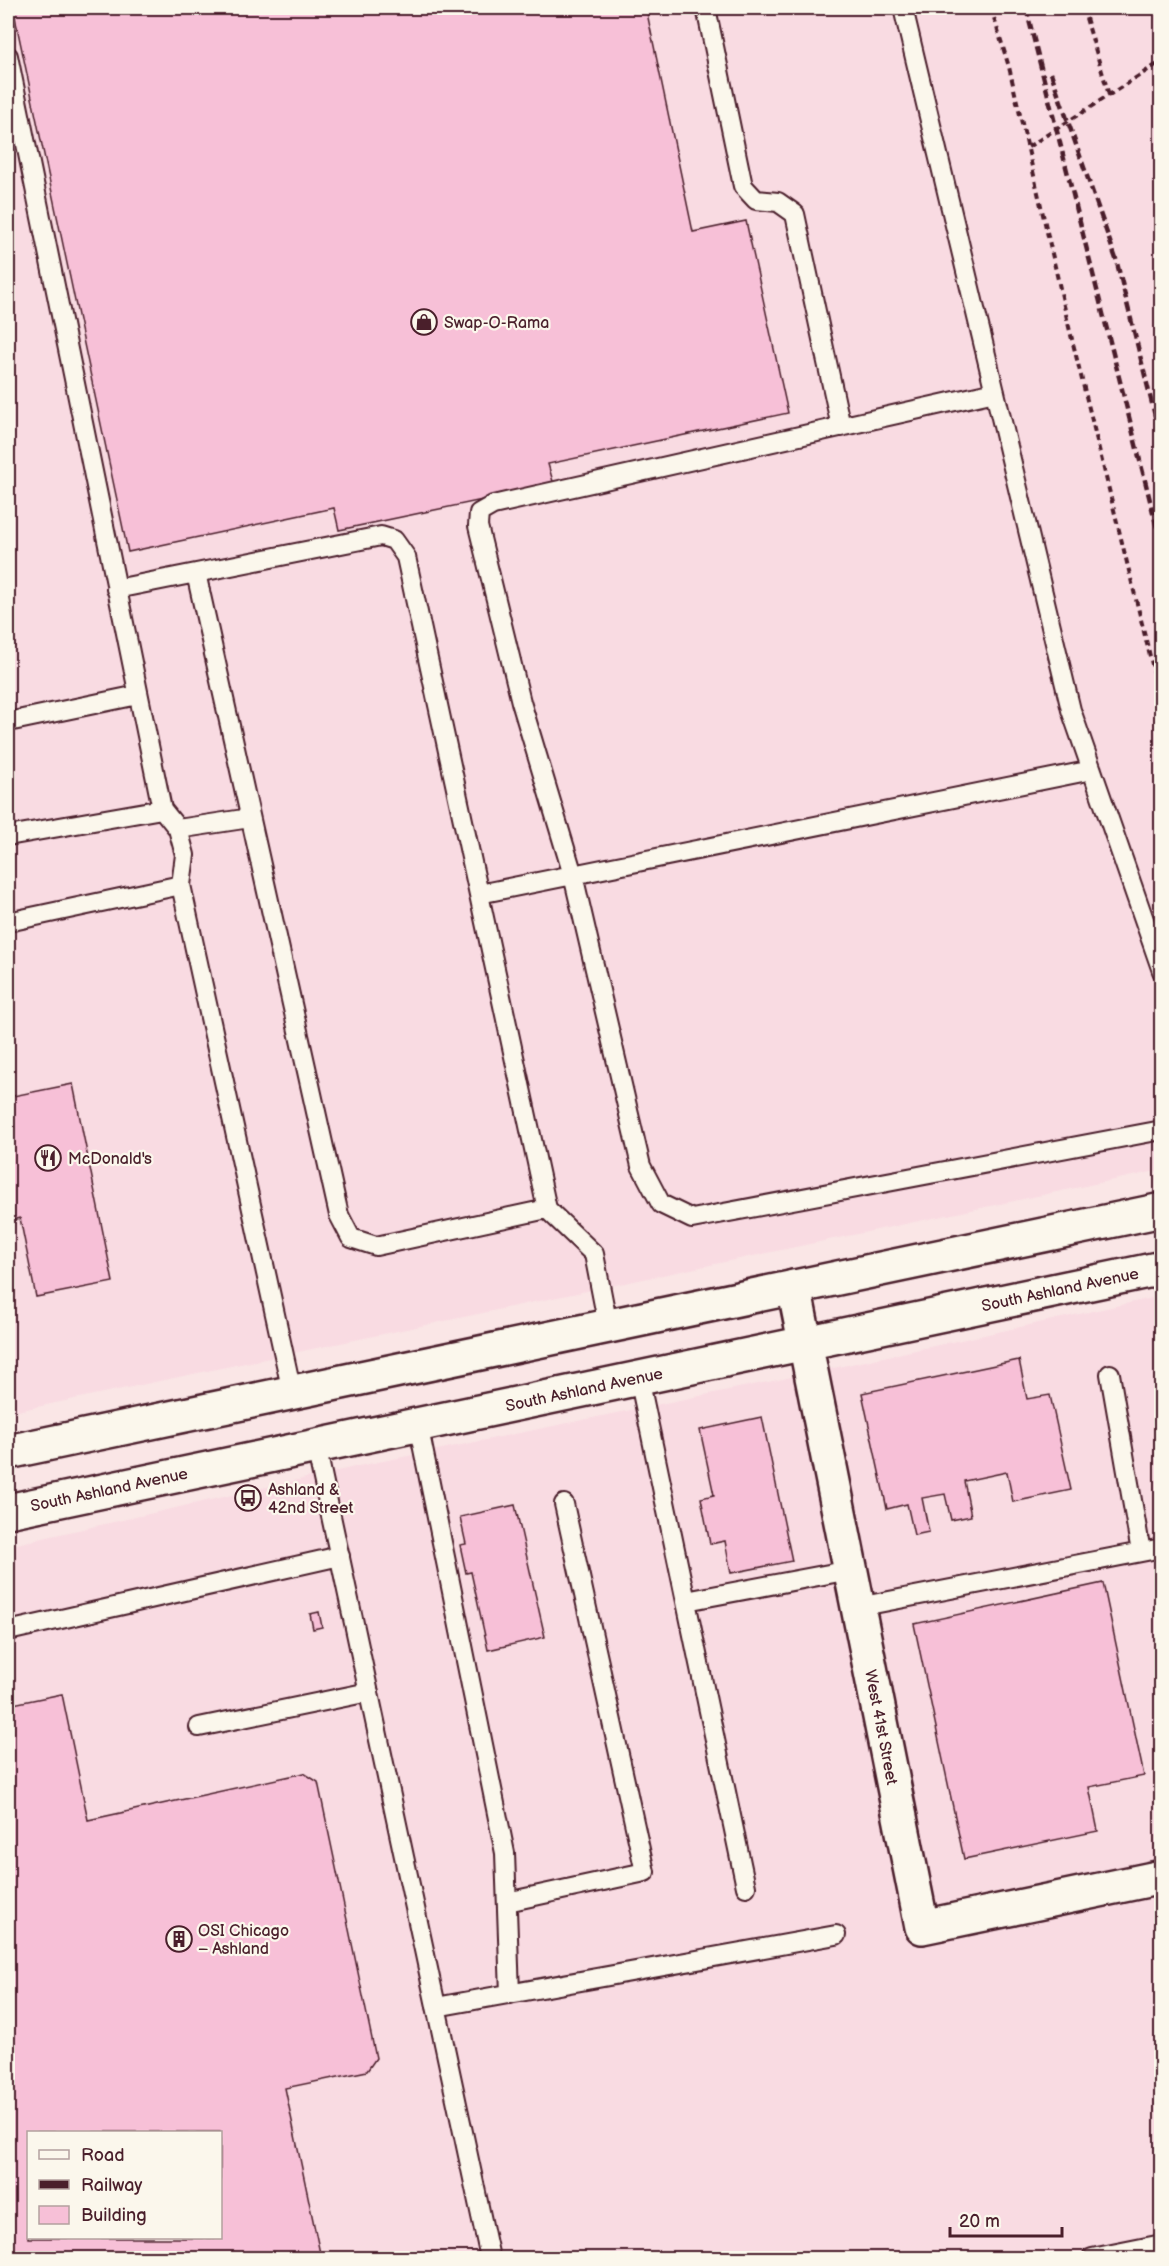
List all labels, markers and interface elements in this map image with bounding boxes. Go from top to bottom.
shop icon: Swap-O-Rama [409,307,439,337]
place label: Swap-O-Rama [444,314,549,333]
restaurant icon: McDonald's [33,1143,63,1173]
place label: McDonald's [68,1150,152,1169]
street label: South Ashland Avenue [980,1264,1141,1316]
street label: South Ashland Avenue [504,1364,665,1416]
street label: South Ashland Avenue [29,1464,190,1516]
place label: Ashland & 42nd Street [268,1481,353,1518]
bus stop icon: Ashland & 42nd Street [233,1483,263,1513]
street label: West 41st Street [860,1668,901,1787]
place label: OSI Chicago – Ashland [198,1922,289,1959]
building icon: OSI Chicago – Ashland [164,1924,194,1954]
legend [27,2131,222,2239]
text: Road [81,2145,125,2166]
text: Railway [81,2175,143,2196]
scale bar [950,2200,1062,2238]
text: Building [81,2205,147,2226]
text: 20 m [959,2211,1000,2232]

